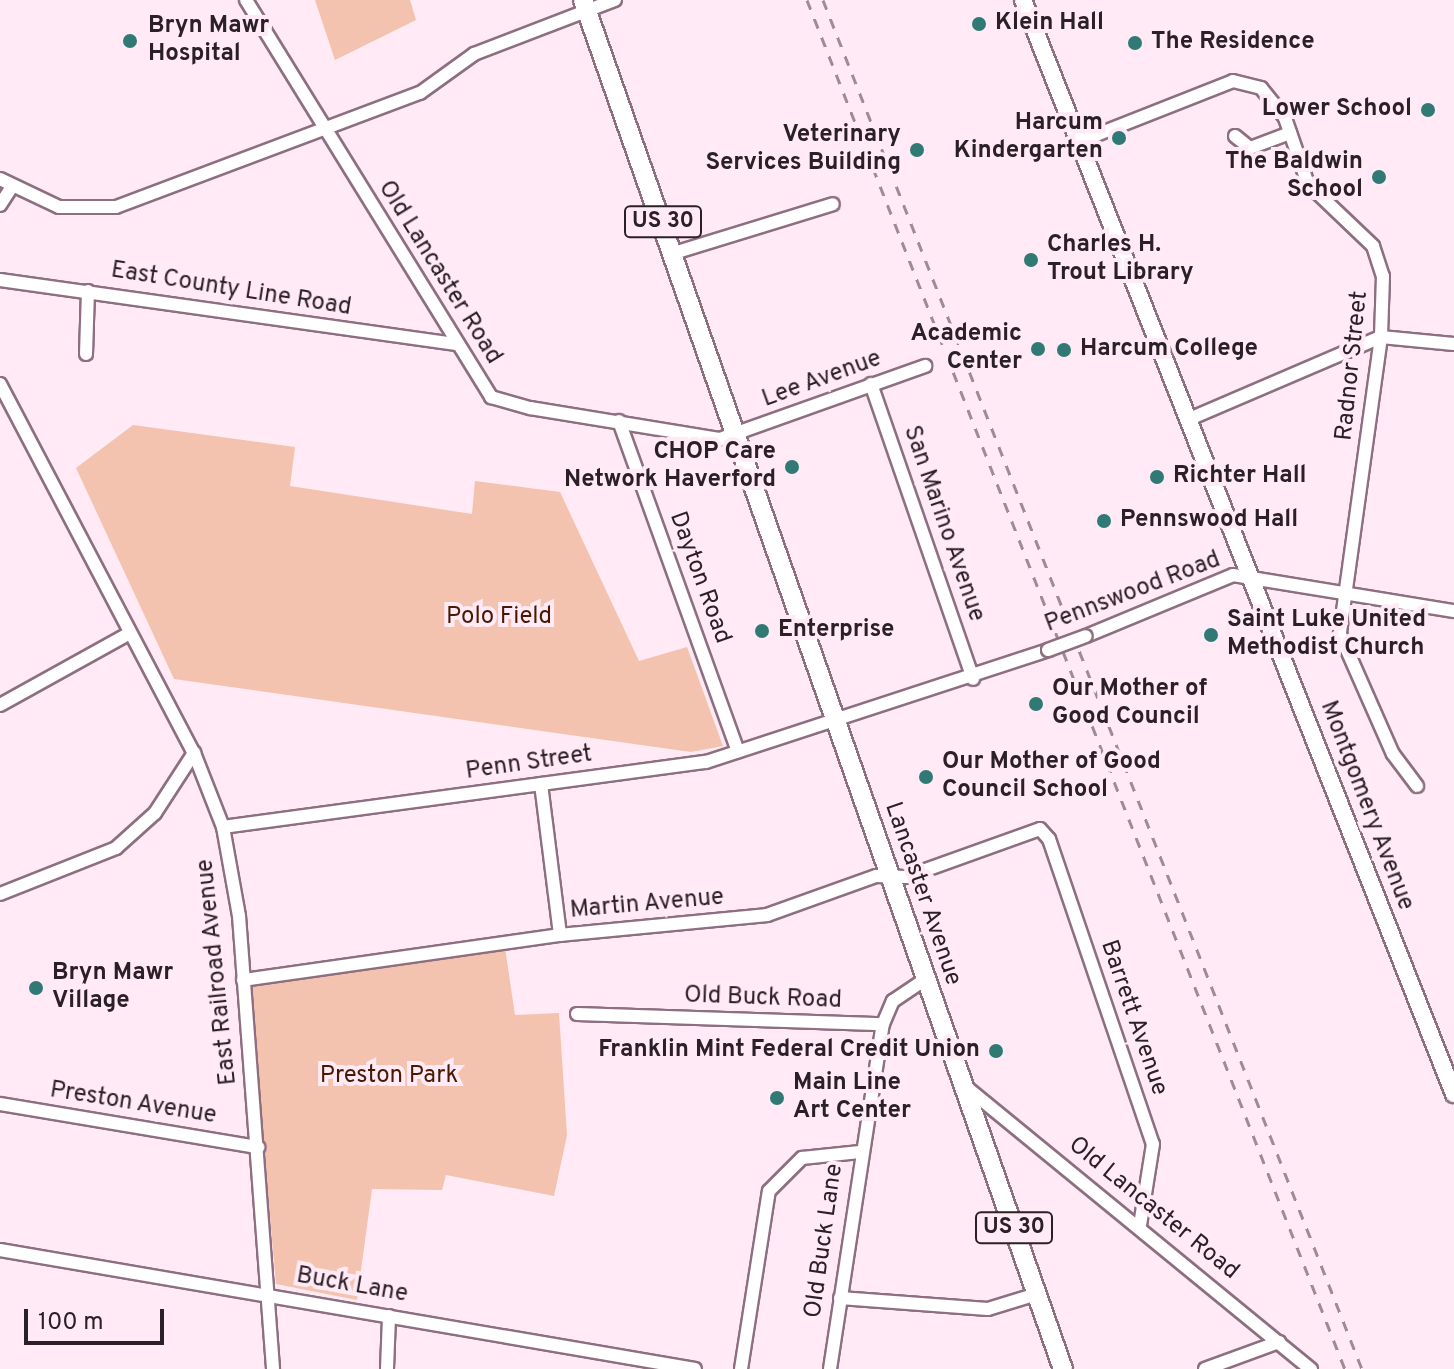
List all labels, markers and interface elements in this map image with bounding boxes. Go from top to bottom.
place label: Klein Hall [995,10,1104,38]
place label: Bryn Mawr Hospital [148,13,269,69]
marker: Klein Hall [970,15,988,33]
place label: The Residence [1151,29,1315,57]
marker: Bryn Mawr Hospital [119,30,141,52]
marker: The Residence [1126,34,1144,52]
place label: Lower School [1262,96,1412,124]
marker: Lower School [1419,101,1437,119]
place label: Harcum Kindergarten [954,110,1103,166]
place label: Veterinary Services Building [706,122,901,178]
marker: Harcum Kindergarten [1110,129,1128,147]
marker: Veterinary Services Building [908,141,926,159]
place label: The Baldwin School [1225,149,1363,205]
marker: The Baldwin School [1370,168,1388,186]
street label: Old Lancaster Road [371,176,507,370]
road number: US 30 [623,204,703,240]
place label: Charles H. Trout Library [1047,232,1194,288]
marker: Charles H. Trout Library [1022,251,1040,269]
street label: East County Line Road [109,257,353,323]
street label: Radnor Street [1331,290,1375,442]
place label: Academic Center [911,321,1022,377]
place label: Harcum College [1080,336,1258,364]
marker: Academic Center [1029,340,1047,358]
marker: Harcum College [1055,341,1073,359]
street label: Lee Avenue [758,345,886,415]
street label: San Marino Avenue [896,422,990,626]
place label: CHOP Care Network Haverford [564,439,776,495]
marker: CHOP Care Network Haverford [783,458,801,476]
place label: Richter Hall [1173,463,1307,491]
marker: Richter Hall [1148,468,1166,486]
place label: Pennswood Hall [1120,507,1298,535]
street label: Dayton Road [662,508,736,648]
marker: Pennswood Hall [1095,512,1113,530]
street label: Pennswood Road [1041,546,1225,640]
park label: Polo Field [446,604,552,632]
place label: Saint Luke United Methodist Church [1227,607,1426,663]
place label: Enterprise [778,617,894,645]
marker: Enterprise [753,622,771,640]
marker: Saint Luke United Methodist Church [1202,626,1220,644]
place label: Our Mother of Good Council [1052,676,1207,732]
marker: Our Mother of Good Council [1027,695,1045,713]
street label: Montgomery Avenue [1313,697,1419,915]
street label: Penn Street [464,741,594,787]
place label: Our Mother of Good Council School [942,749,1161,805]
marker: Our Mother of Good Council School [917,768,935,786]
street label: Lancaster Avenue [877,798,967,990]
street label: East Railroad Avenue [192,857,244,1087]
street label: Martin Avenue [568,884,726,926]
street label: Barrett Avenue [1093,936,1173,1100]
place label: Bryn Mawr Village [52,960,173,1016]
marker: Bryn Mawr Village [27,979,45,997]
street label: Old Buck Road [684,982,842,1016]
place label: Franklin Mint Federal Credit Union [598,1037,980,1065]
marker: Franklin Mint Federal Credit Union [987,1042,1005,1060]
park label: Preston Park [320,1063,458,1091]
place label: Main Line Art Center [793,1070,911,1126]
street label: Preston Avenue [47,1077,219,1131]
marker: Main Line Art Center [768,1089,786,1107]
street label: Old Lancaster Road [1062,1131,1244,1287]
street label: Old Buck Lane [800,1162,850,1320]
road number: US 30 [974,1210,1054,1246]
street label: Buck Lane [294,1262,410,1310]
scale bar [28,1293,168,1343]
text: 100 m [38,1308,104,1338]

